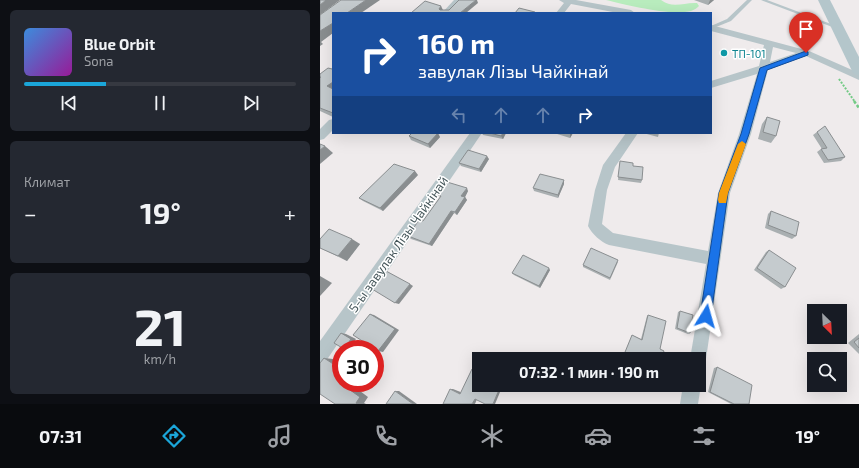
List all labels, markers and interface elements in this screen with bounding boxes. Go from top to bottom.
pin [789,12,823,53]
icon: arrive [795,18,817,40]
text: 160 m [418,26,495,60]
icon: right [352,28,404,80]
text: Blue Orbit [84,35,155,53]
place label: ТП-101 [732,47,766,60]
marker: ТП-101 [719,48,729,58]
text: Sona [84,53,113,69]
text: завулак Лізы Чайкінай [418,60,608,82]
icon: previous [58,92,80,114]
icon: pause [149,92,171,114]
icon: next [240,92,262,114]
icon: left [448,104,470,126]
icon: ahead [490,104,512,126]
icon: ahead [532,104,554,126]
icon: right [574,104,596,126]
street label: 5-ы завулак Лізы Чайкінай [345,173,451,315]
text: Климат [24,174,70,190]
text: 19° [140,194,181,230]
text: − [24,200,37,226]
text: + [284,200,296,226]
text: 21 [134,294,186,356]
position arrow [685,295,727,337]
north arrow [807,304,847,344]
map controls [807,304,847,392]
speed limit sign: 30 [332,340,384,392]
text: km/h [144,351,176,367]
button: search [807,352,847,392]
text: 07:32 · 1 мин · 190 m [519,363,659,381]
icon: directions [160,422,188,450]
icon: music [266,422,294,450]
icon: phone [372,422,400,450]
icon: climate [478,422,506,450]
icon: car [584,422,612,450]
icon: filters [690,422,718,450]
text: 07:31 [39,425,82,447]
text: 19° [795,425,820,447]

